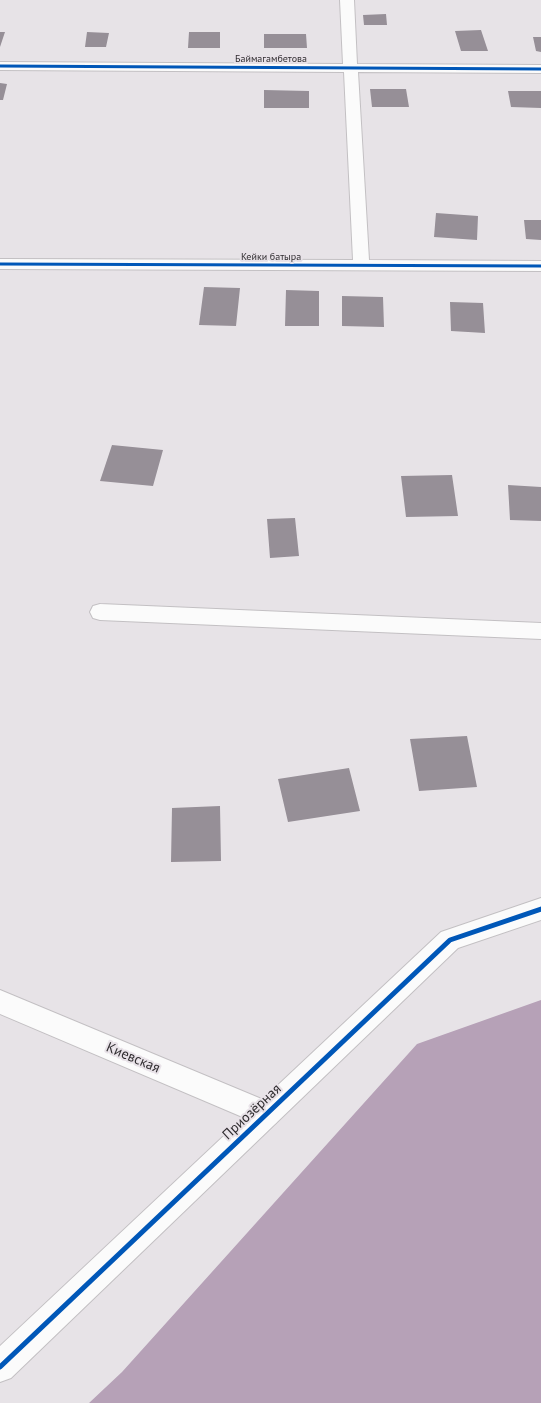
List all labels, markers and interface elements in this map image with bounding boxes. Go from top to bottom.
street label: Баймагамбетова [235,53,307,65]
street label: Кейки батыра [241,251,301,263]
street label: Киевская [104,1039,162,1077]
street label: Приозёрная [219,1081,285,1143]

